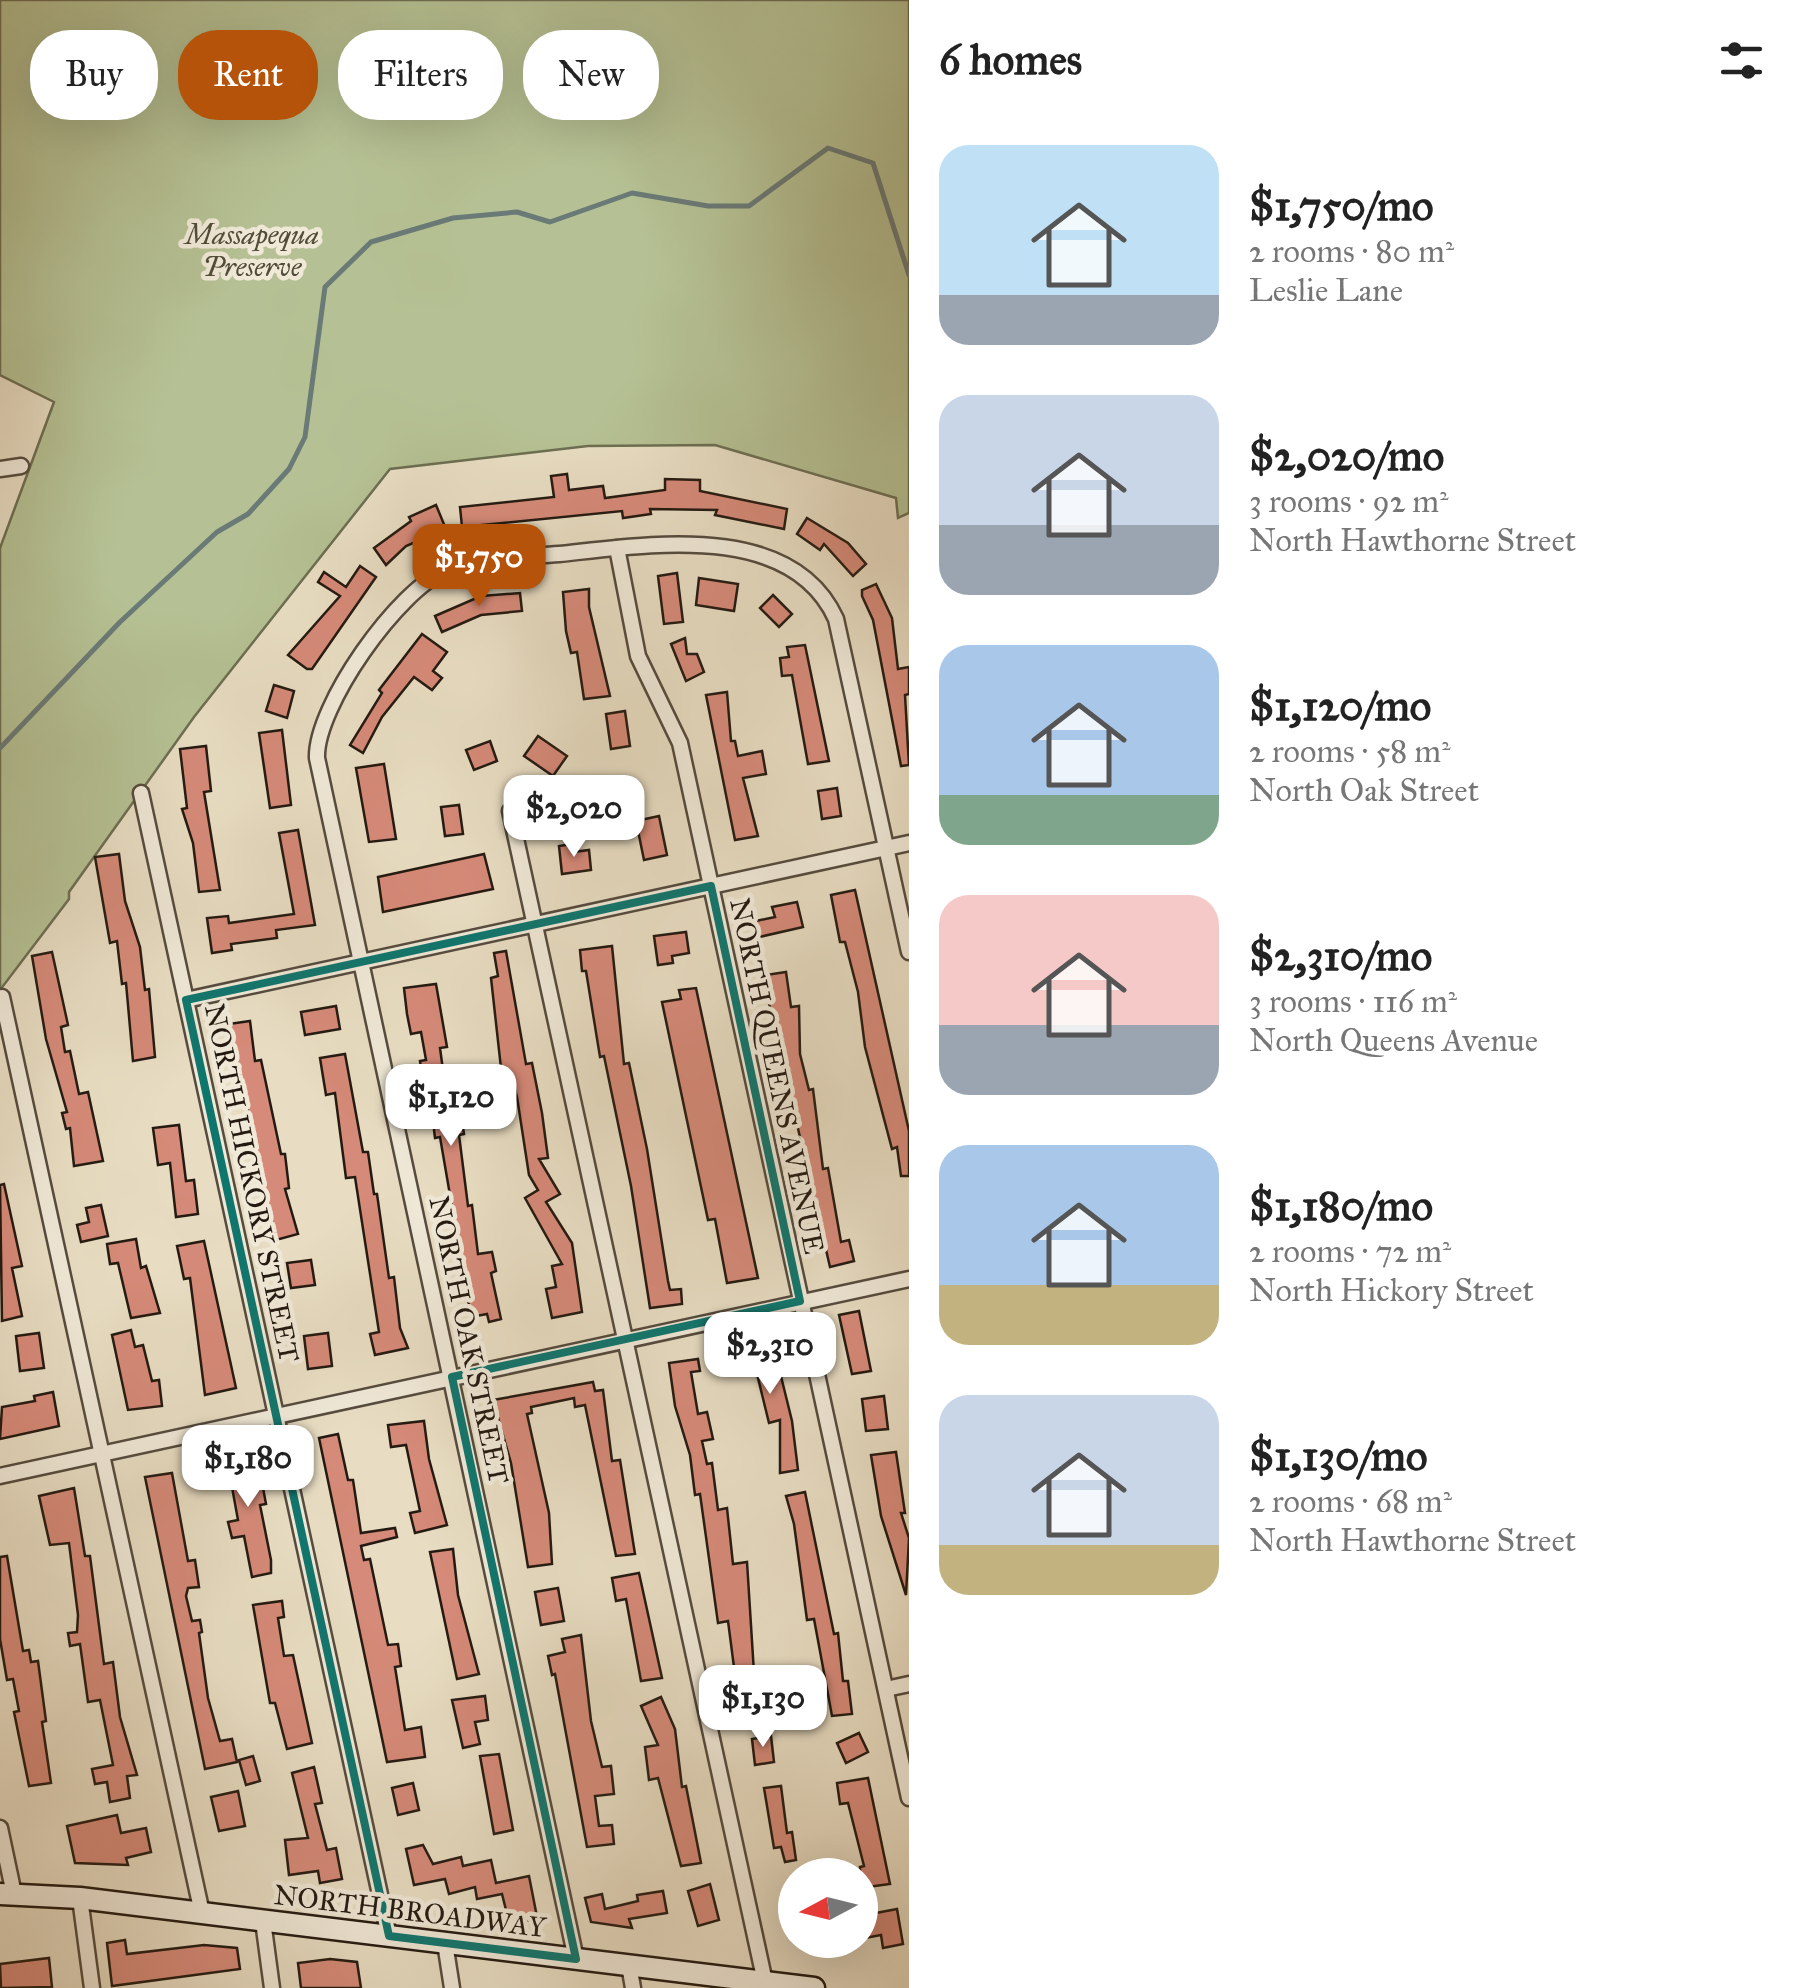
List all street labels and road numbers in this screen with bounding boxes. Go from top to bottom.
street label: NORTH QUEENS AVENUE [722,895,832,1257]
street label: NORTH HICKORY STREET [197,1001,307,1365]
street label: NORTH OAK STREET [421,1193,517,1487]
street label: NORTH BROADWAY [272,1877,549,1945]

